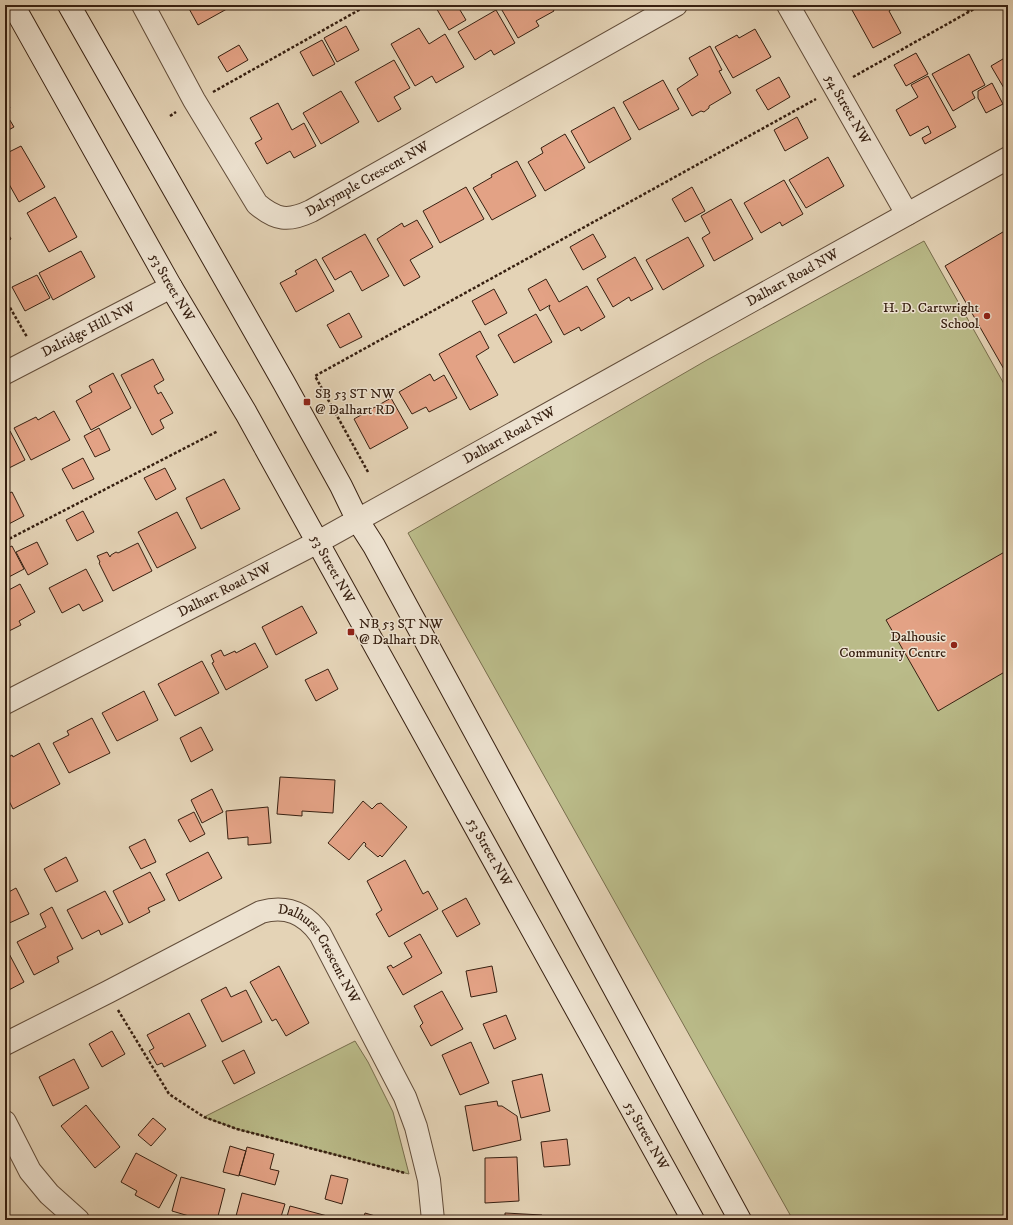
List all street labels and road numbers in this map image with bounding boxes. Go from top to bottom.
street label: 54 Street NW [820,71,875,148]
street label: Dalrymple Crescent NW [302,137,432,221]
street label: Dalhart Road NW [743,245,842,311]
street label: 53 Street NW [145,250,199,325]
street label: Dalridge Hill NW [38,298,139,361]
street label: Dalhart Road NW [460,403,559,468]
street label: 53 Street NW [306,531,359,606]
street label: Dalhart Road NW [175,558,275,622]
street label: 53 Street NW [463,815,516,890]
street label: Dalhurst Crescent NW [277,900,364,1007]
street label: 53 Street NW [620,1098,673,1173]

